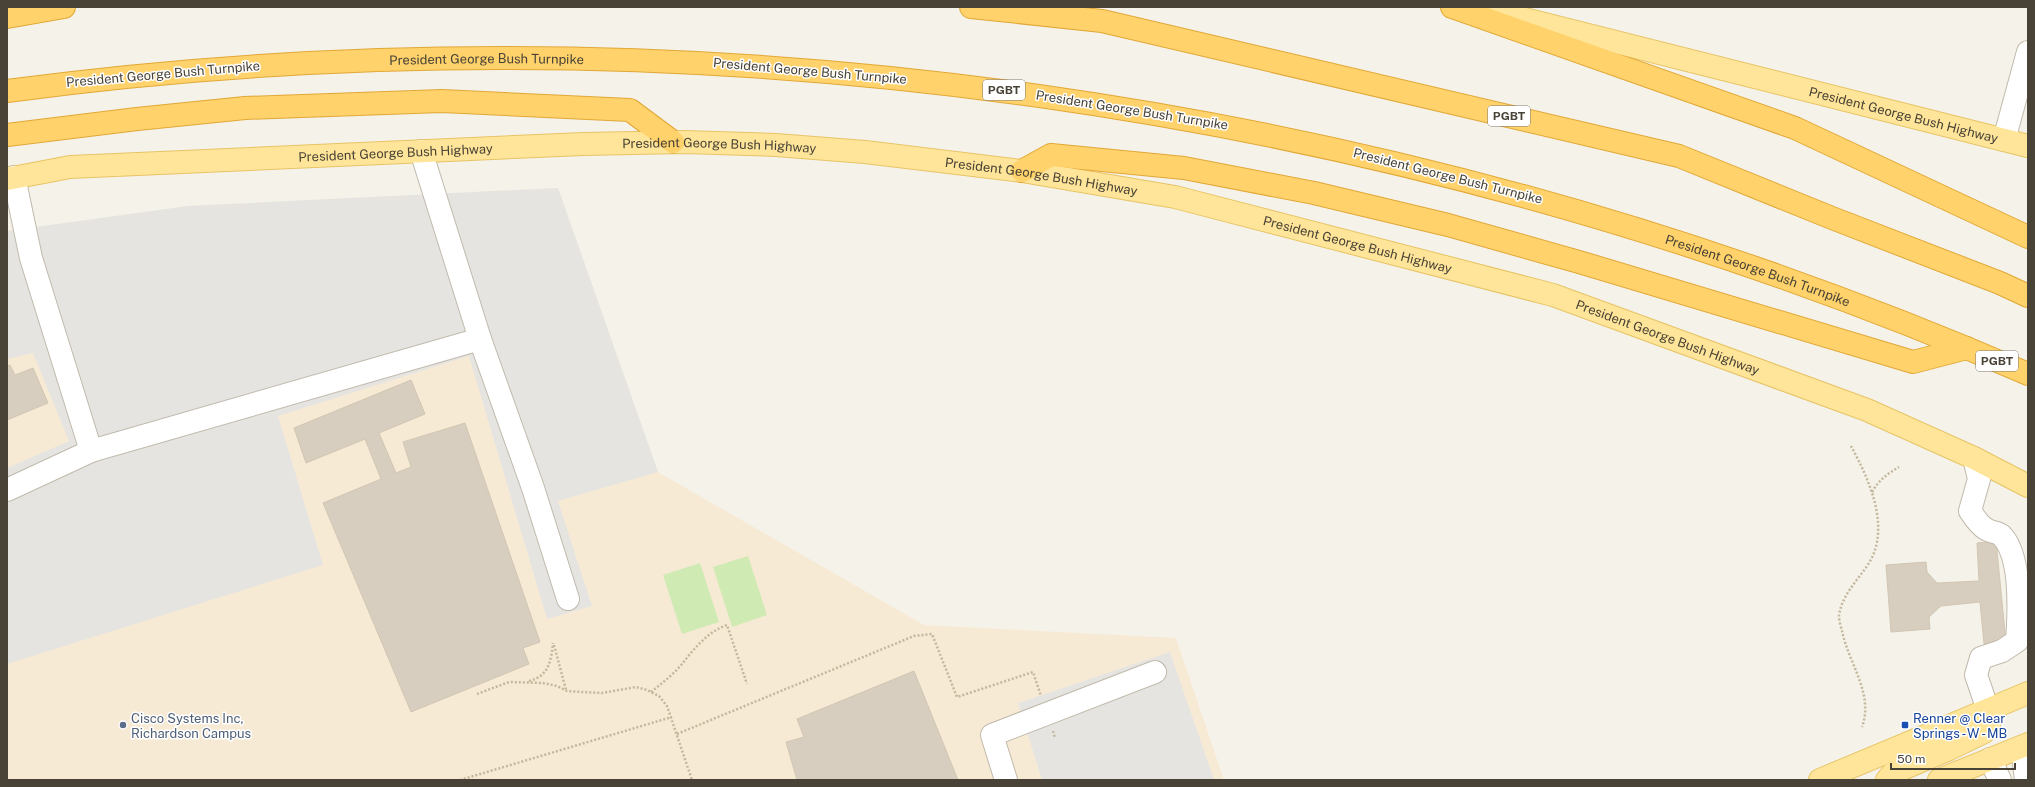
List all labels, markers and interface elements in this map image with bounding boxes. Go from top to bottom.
street label: President George Bush Turnpike [389,51,584,67]
street label: President George Bush Turnpike [712,55,908,87]
street label: President George Bush Turnpike [65,58,261,90]
road number: PGBT [983,80,1025,100]
street label: President George Bush Highway [1808,84,2000,146]
street label: President George Bush Turnpike [1035,87,1229,133]
road number: PGBT [1488,106,1530,126]
street label: President George Bush Highway [622,134,817,156]
street label: President George Bush Highway [298,141,493,164]
street label: President George Bush Turnpike [1352,145,1544,207]
street label: President George Bush Highway [944,154,1139,198]
street label: President George Bush Highway [1262,213,1454,276]
street label: President George Bush Turnpike [1663,231,1852,309]
street label: President George Bush Highway [1574,297,1762,378]
road number: PGBT [1976,351,2018,371]
place label: Cisco Systems Inc, Richardson Campus [131,711,251,741]
place label: Renner @ Clear Springs - W - MB [1913,711,2007,741]
marker: Cisco Systems Inc, Richardson Campus [118,720,128,730]
marker: Renner @ Clear Springs - W - MB [1900,720,1910,730]
scale bar [1891,745,2015,771]
text: 50 m [1897,752,1925,766]

